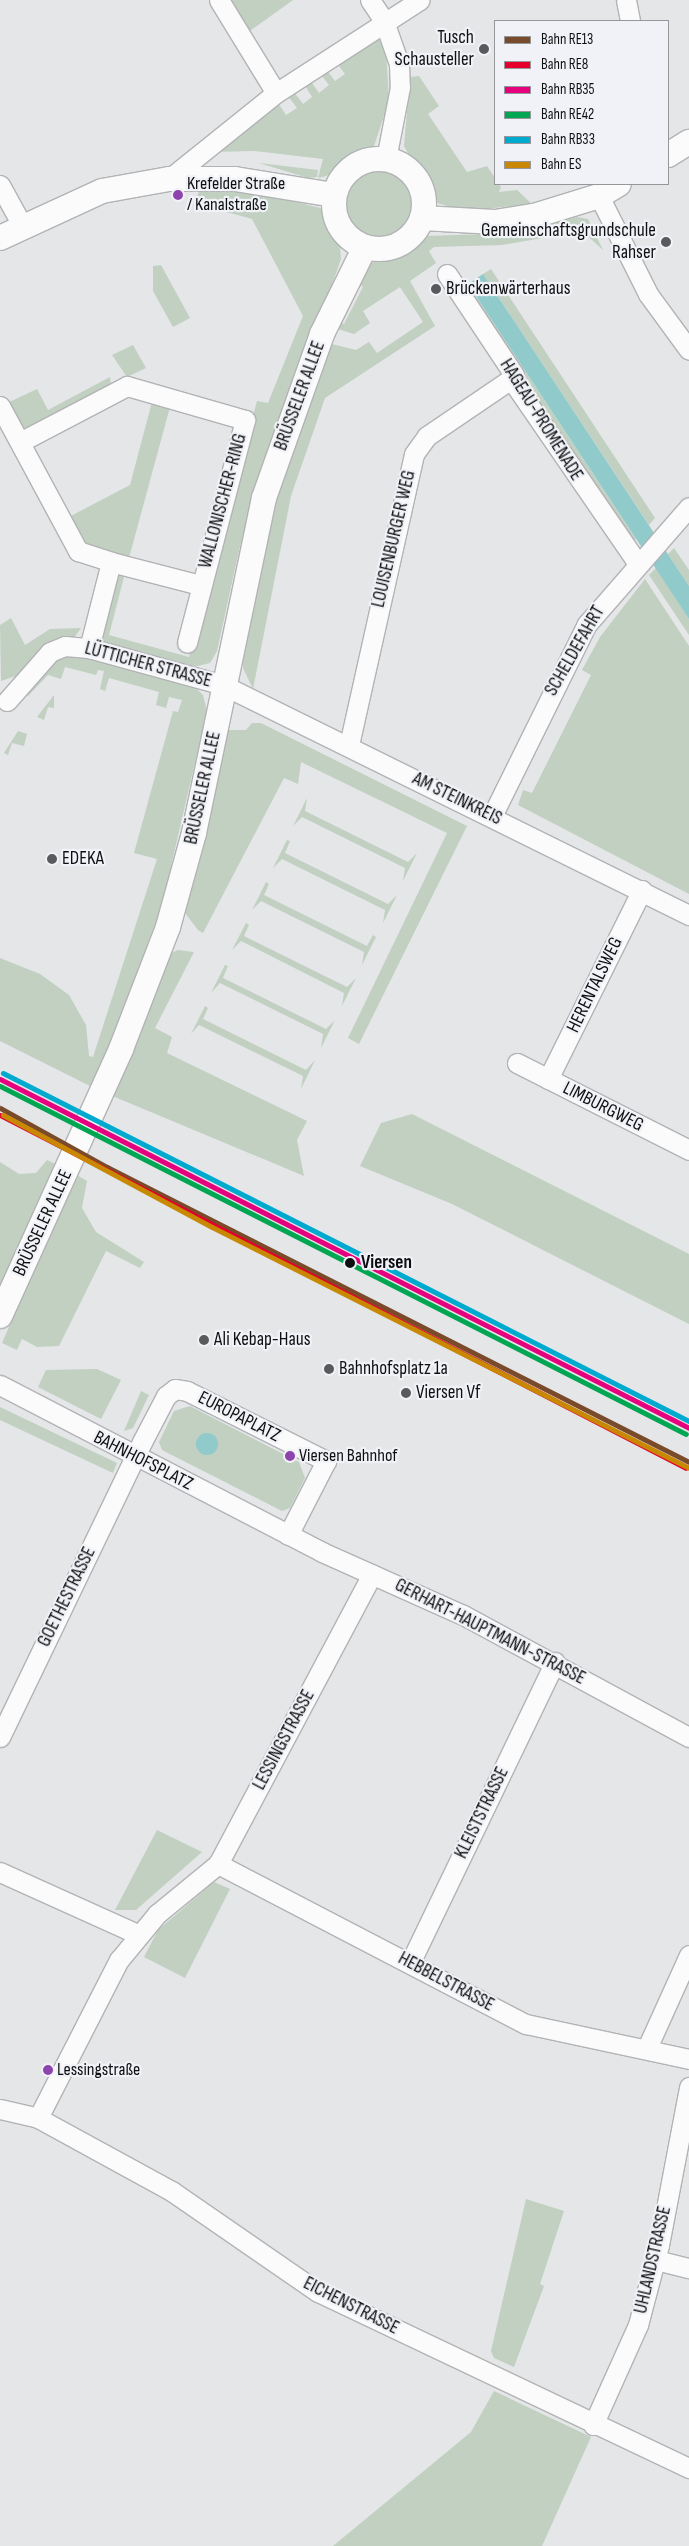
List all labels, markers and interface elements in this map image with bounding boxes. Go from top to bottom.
legend [494,20,669,185]
place label: Tusch Schausteller [395,27,474,71]
text: Bahn RE13 [541,30,593,49]
marker: Tusch Schausteller [478,43,490,55]
text: Bahn RE8 [541,55,588,74]
text: Bahn RB35 [541,80,595,99]
text: Bahn RE42 [541,105,594,124]
text: Bahn RB33 [541,130,595,149]
text: Bahn ES [541,155,581,174]
place label: Krefelder Straße / Kanalstraße [187,174,285,216]
marker: Krefelder Straße / Kanalstraße [173,190,183,200]
place label: Gemeinschaftsgrundschule Rahser [481,220,656,264]
marker: Gemeinschaftsgrundschule Rahser [660,236,672,248]
place label: Brückenwärterhaus [446,278,571,300]
marker: Brückenwärterhaus [430,283,442,295]
street label: BRÜSSELER ALLEE [270,338,330,454]
street label: HAGEAU-PROMENADE [494,355,588,485]
street label: WALLONISCHER-RING [194,431,252,571]
street label: LOUISENBURGER WEG [367,468,421,610]
street label: SCHELDEFAHRT [540,602,610,700]
street label: LÜTTICHER STRASSE [82,637,214,693]
street label: BRÜSSELER ALLEE [180,729,226,847]
street label: AM STEINKREIS [409,768,505,830]
place label: EDEKA [62,848,104,870]
marker: EDEKA [46,853,58,865]
street label: HERENTALSWEG [562,934,628,1036]
street label: LIMBURGWEG [559,1077,647,1137]
street label: BRÜSSELER ALLEE [8,1166,78,1280]
place label: Viersen [361,1252,412,1274]
marker: Viersen [343,1256,357,1270]
place label: Ali Kebap-Haus [214,1329,311,1351]
marker: Ali Kebap-Haus [198,1334,210,1346]
place label: Bahnhofsplatz 1a [339,1358,448,1380]
marker: Bahnhofsplatz 1a [323,1363,335,1375]
place label: Viersen Vf [416,1382,480,1404]
street label: EUROPAPLATZ [194,1387,284,1447]
marker: Viersen Vf [400,1387,412,1399]
street label: BAHNHOFSPLATZ [90,1426,196,1496]
place label: Viersen Bahnhof [299,1445,398,1467]
marker: Viersen Bahnhof [285,1451,295,1461]
street label: GOETHESTRASSE [33,1543,101,1651]
street label: GERHART-HAUPTMANN-STRASSE [391,1574,589,1690]
street label: LESSINGSTRASSE [248,1686,320,1794]
street label: KLEISTSTRASSE [450,1763,514,1863]
street label: HEBBELSTRASSE [394,1947,498,2017]
place label: Lessingstraße [57,2059,140,2081]
marker: Lessingstraße [43,2065,53,2075]
street label: UHLANDSTRASSE [630,2204,676,2316]
street label: EICHENSTRASSE [299,2272,403,2340]

